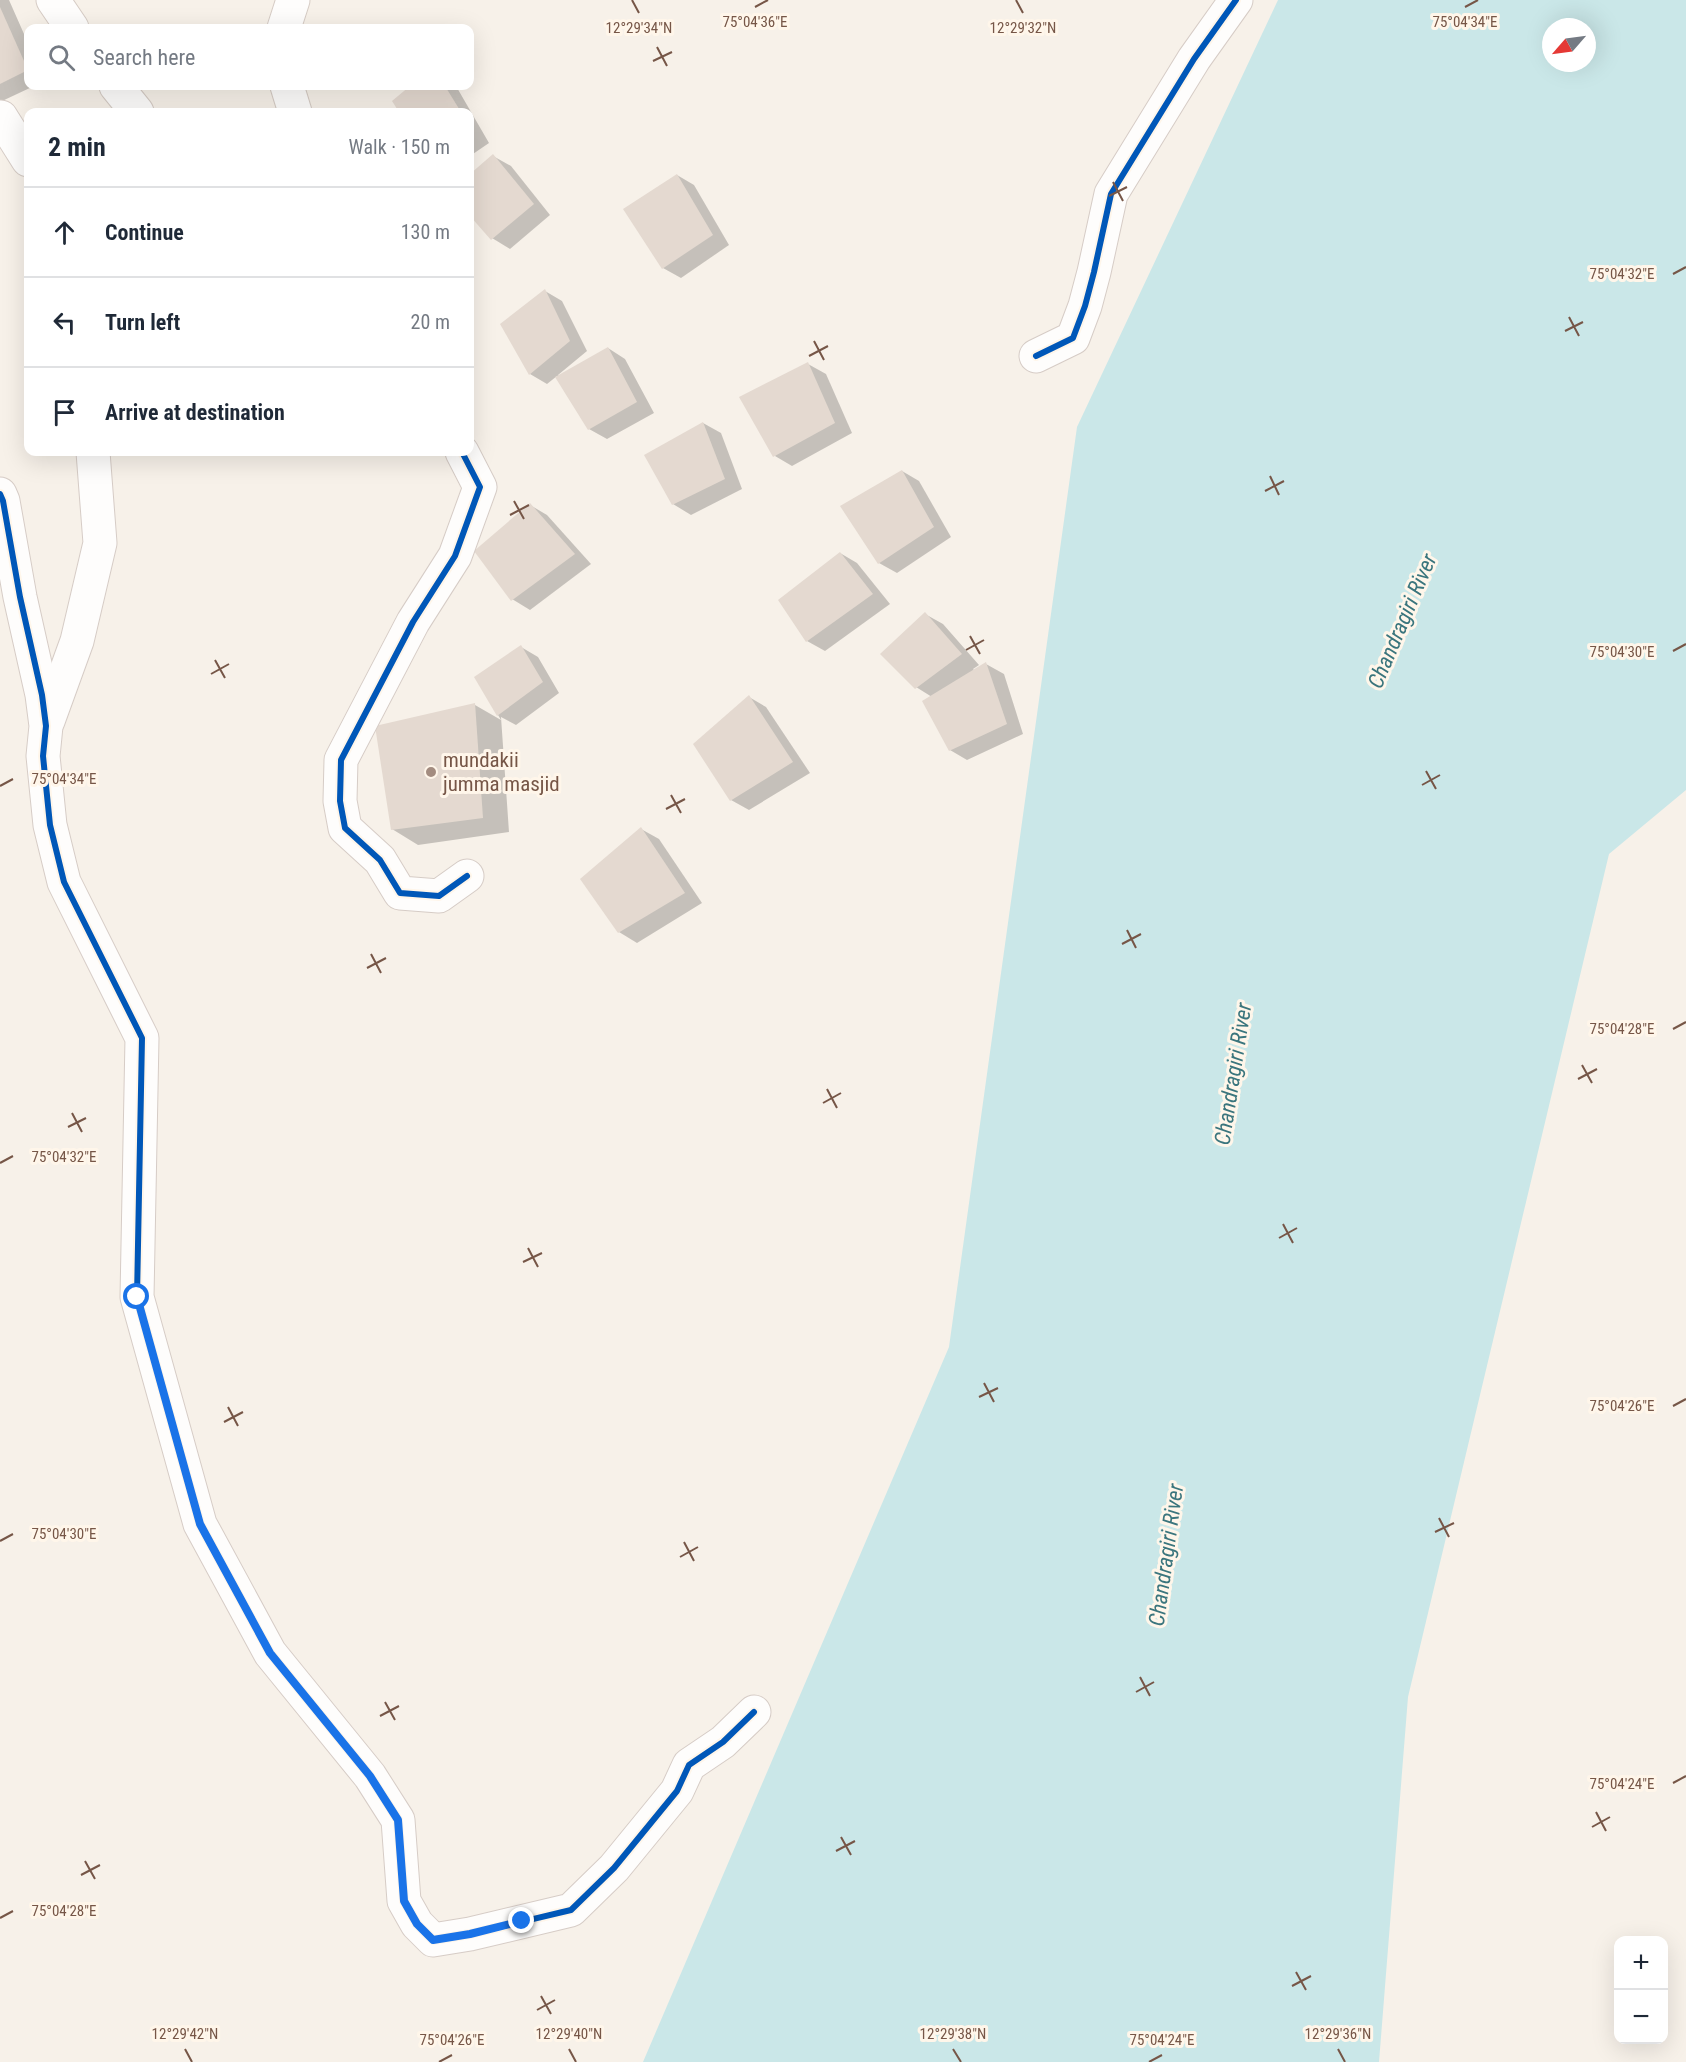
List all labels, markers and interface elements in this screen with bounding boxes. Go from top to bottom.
text: 75°04'36"E [723,13,787,31]
text: 75°04'34"E [1433,13,1497,31]
north arrow [1542,18,1596,72]
text: 12°29'34"N [606,19,672,37]
text: 12°29'32"N [990,19,1056,37]
search box [24,24,474,90]
icon: search [45,41,78,74]
text: Search here [93,45,195,70]
text: 2 min [48,132,106,162]
text: Walk · 150 m [349,135,450,159]
icon: ahead [48,216,81,249]
text: Continue [105,220,184,245]
text: 130 m [401,220,450,244]
text: 75°04'32"E [1590,265,1654,283]
icon: left [48,306,81,339]
text: Turn left [105,310,180,335]
text: 20 m [411,310,450,334]
icon: arrive [48,396,81,429]
text: Arrive at destination [105,400,285,425]
water label: Chandragiri River [1362,550,1442,692]
text: 75°04'30"E [1590,643,1654,661]
place label: mundakii jumma masjid [442,748,560,796]
marker: mundakii jumma masjid [424,765,438,779]
text: 75°04'34"E [32,770,96,788]
water label: Chandragiri River [1209,1001,1257,1147]
text: 75°04'28"E [1590,1020,1654,1038]
text: 75°04'32"E [32,1148,96,1166]
route start [123,1283,149,1309]
text: 75°04'26"E [1590,1397,1654,1415]
water label: Chandragiri River [1144,1482,1188,1628]
text: 75°04'30"E [32,1525,96,1543]
text: 75°04'24"E [1590,1775,1654,1793]
text: 75°04'28"E [32,1902,96,1920]
route end [508,1907,534,1933]
map controls [1614,1936,1668,2044]
button: + [1614,1936,1668,1990]
button: − [1614,1990,1668,2044]
text: 12°29'42"N [152,2025,218,2043]
text: 12°29'40"N [536,2025,602,2043]
text: 12°29'38"N [920,2025,986,2043]
text: 12°29'36"N [1305,2025,1371,2043]
text: 75°04'26"E [420,2031,484,2049]
text: 75°04'24"E [1130,2031,1194,2049]

